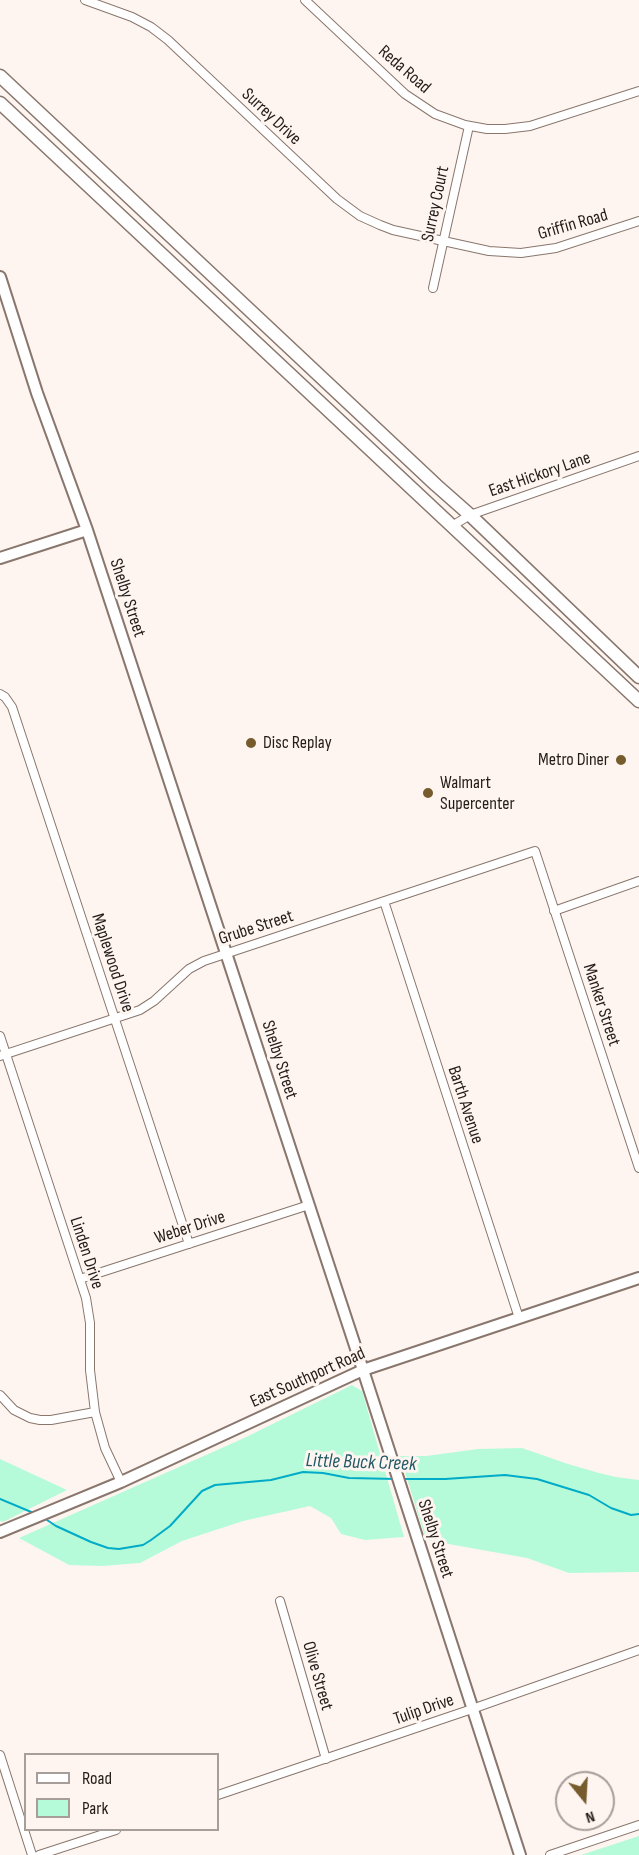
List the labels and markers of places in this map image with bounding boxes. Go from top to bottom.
place label: Disc Replay [263,732,332,754]
marker: Disc Replay [244,736,258,750]
place label: Metro Diner [538,749,609,771]
marker: Metro Diner [614,753,628,767]
place label: Walmart Supercenter [440,772,515,814]
marker: Walmart Supercenter [421,786,435,800]

